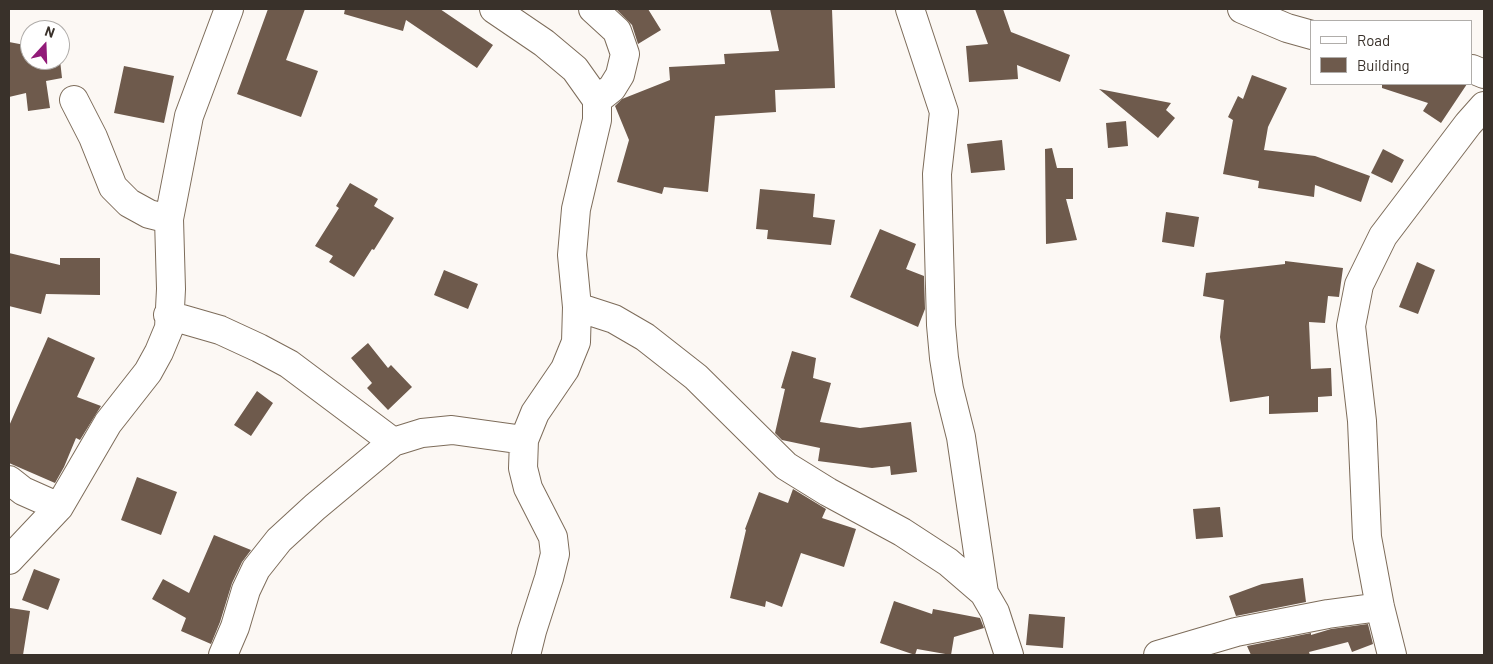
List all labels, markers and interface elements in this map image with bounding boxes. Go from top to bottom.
north arrow [20,20,70,70]
legend [1310,20,1473,85]
text: N [43,22,57,41]
text: Road [1357,31,1390,49]
text: Building [1357,56,1410,74]

